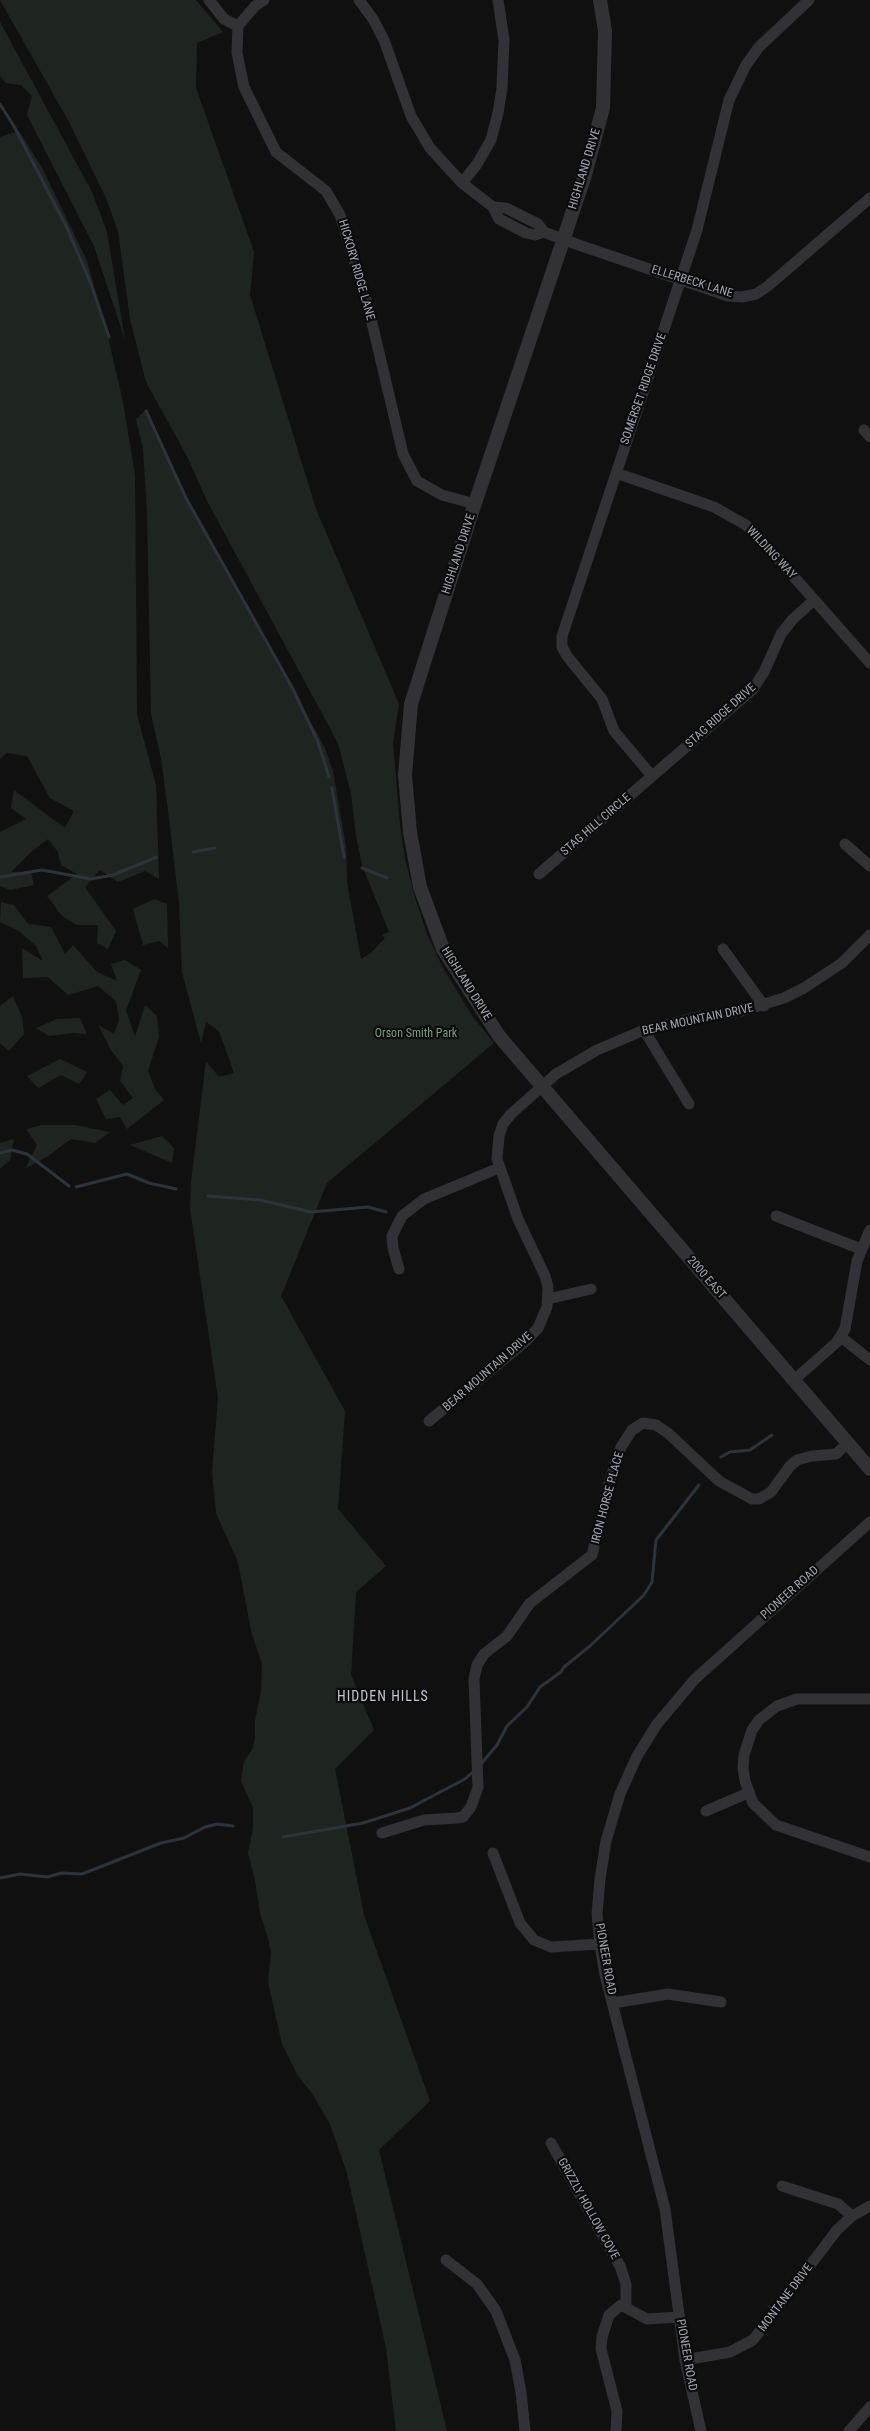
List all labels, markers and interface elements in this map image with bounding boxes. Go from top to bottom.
street label: HIGHLAND DRIVE [566,127,604,211]
street label: HICKORY RIDGE LANE [335,218,377,322]
street label: ELLERBECK LANE [650,263,734,301]
street label: SOMERSET RIDGE DRIVE [618,331,670,447]
street label: HIGHLAND DRIVE [439,512,479,596]
street label: WILDING WAY [743,524,799,582]
street label: STAG RIDGE DRIVE [683,681,759,751]
street label: STAG HILL CIRCLE [558,791,634,859]
street label: HIGHLAND DRIVE [438,945,494,1023]
street label: BEAR MOUNTAIN DRIVE [641,1001,755,1039]
park label: Orson Smith Park [375,1027,457,1041]
street label: 2000 EAST [684,1254,728,1302]
street label: BEAR MOUNTAIN DRIVE [440,1329,536,1415]
street label: IRON HORSE PLACE [589,1450,627,1546]
street label: PIONEER ROAD [758,1563,822,1623]
district label: HIDDEN HILLS [336,1689,430,1705]
street label: PIONEER ROAD [592,1922,618,1996]
street label: GRIZZLY HOLLOW COVE [554,2156,622,2262]
street label: MONTANE DRIVE [756,2261,816,2335]
street label: PIONEER ROAD [673,2318,699,2392]

